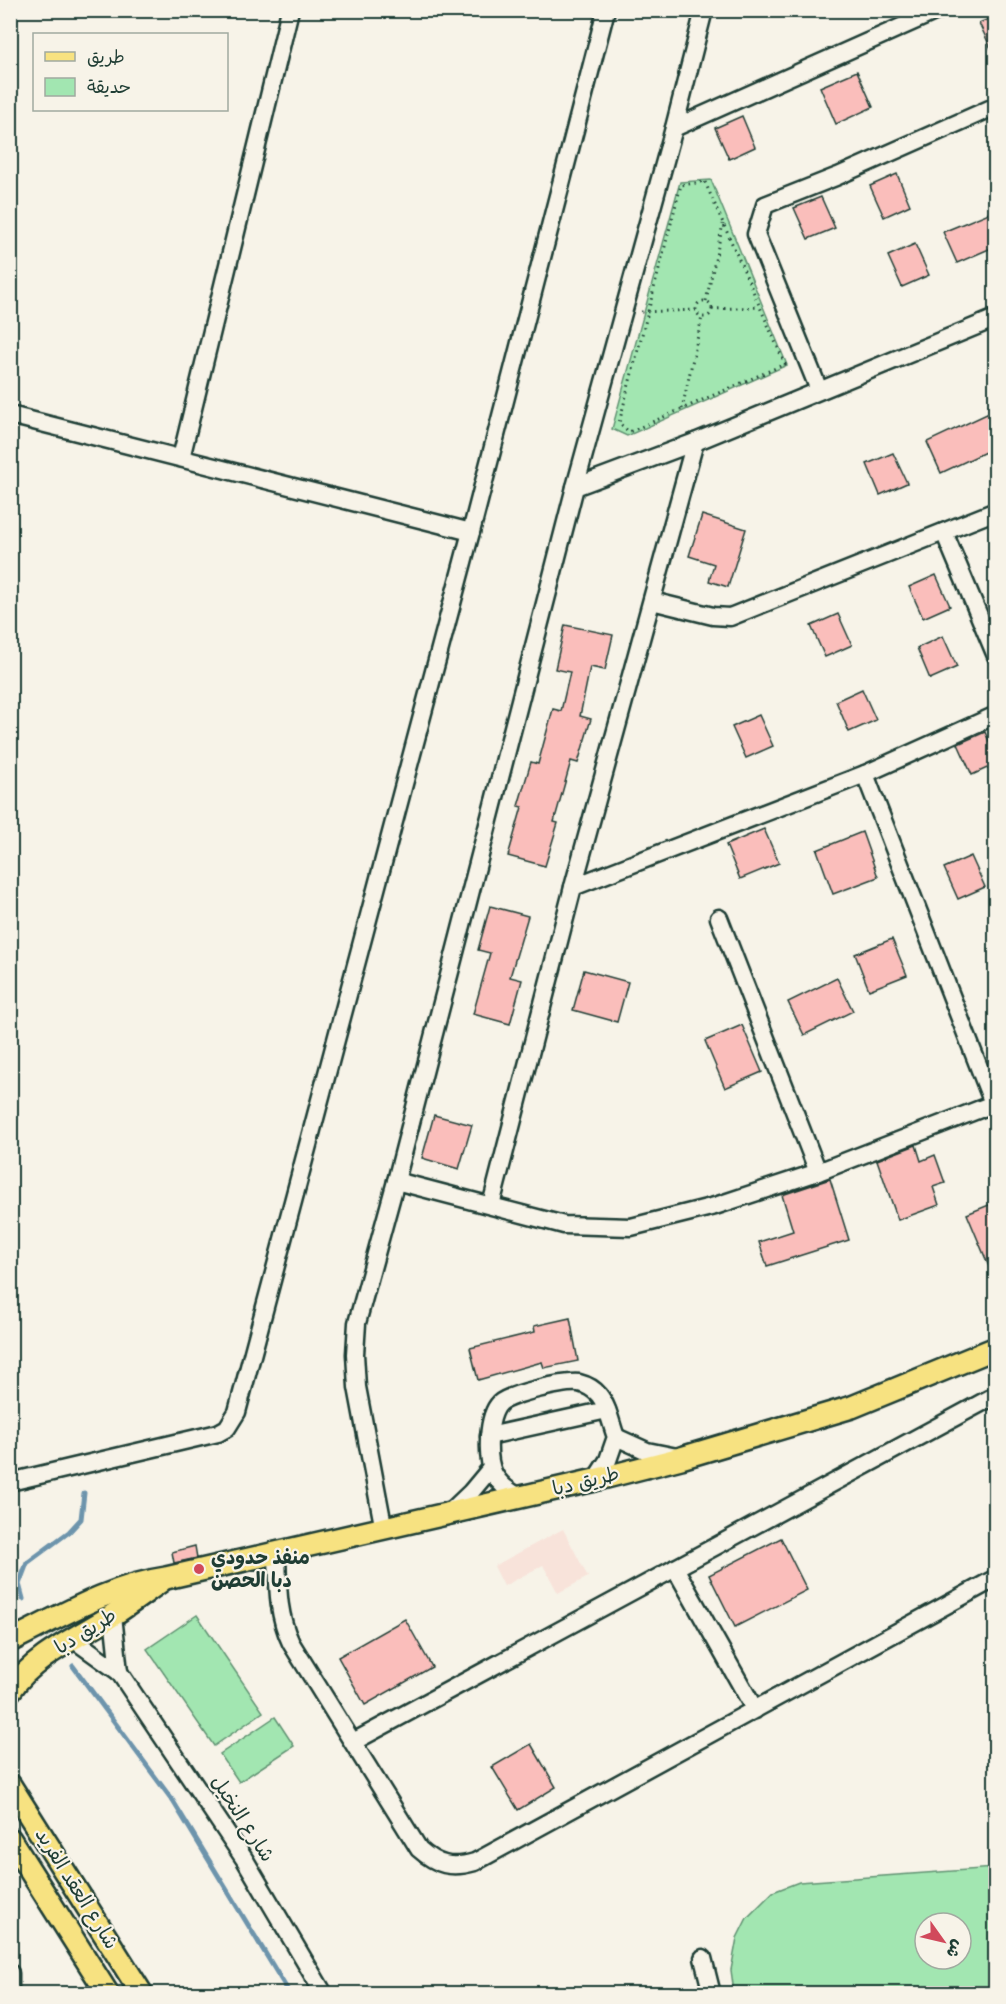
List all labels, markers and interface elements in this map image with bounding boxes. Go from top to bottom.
legend [33,33,228,111]
text: طريق [87,46,125,70]
text: حديقة [87,76,131,100]
street label: طريق دبا [550,1461,622,1503]
place label: منفذ حدودي دبا الحصن [211,1545,310,1595]
marker: منفذ حدودي دبا الحصن [192,1562,206,1576]
street label: طريق دبا [50,1602,122,1662]
street label: شارع النخيل [204,1770,280,1868]
street label: شارع العقد الفريد [28,1823,124,1955]
north arrow [913,1911,973,1971]
text: ش [941,1935,968,1962]

